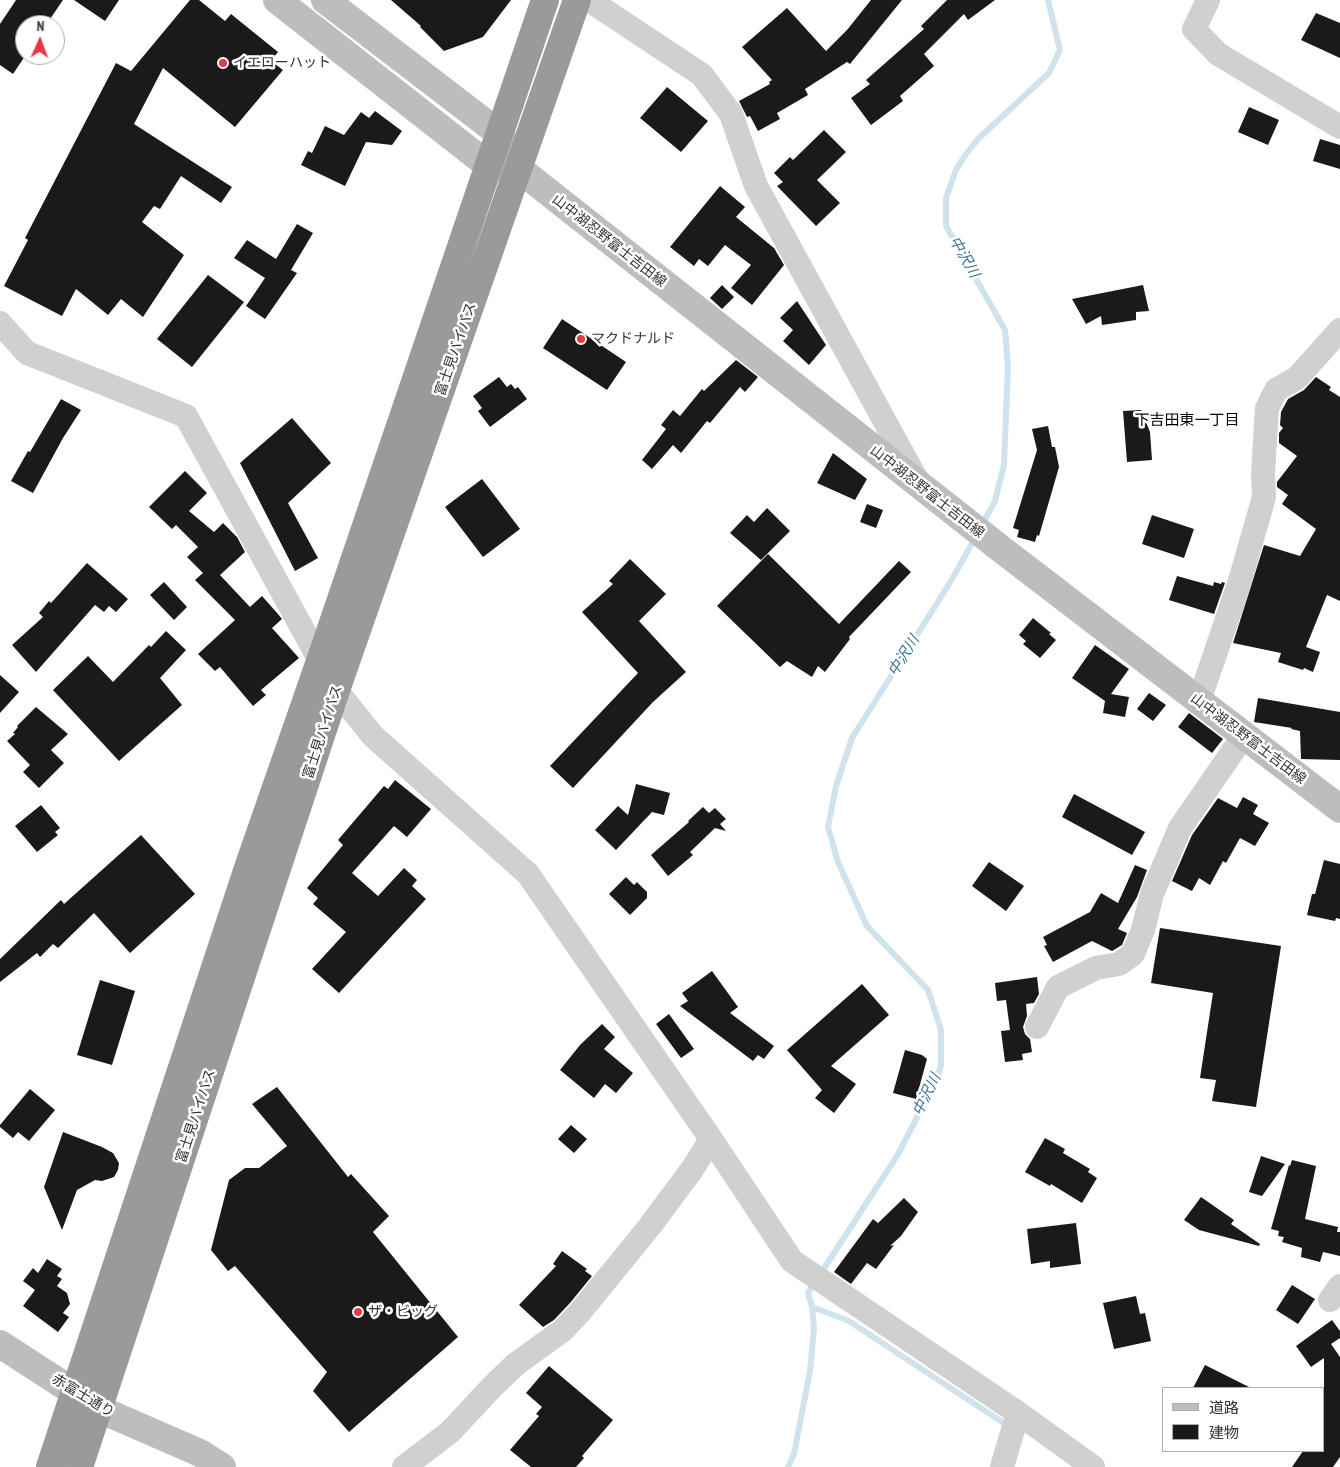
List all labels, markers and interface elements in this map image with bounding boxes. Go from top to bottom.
north arrow [15,15,65,65]
text: N [36,17,45,35]
place label: イエローハット [233,55,331,71]
marker: イエローハット [217,57,229,69]
street label: 山中湖忍野富士吉田線 [549,191,669,291]
water label: 中沢川 [945,233,983,281]
street label: 富士見バイパス [432,300,480,398]
place label: マクドナルド [591,331,675,347]
marker: マクドナルド [575,333,587,345]
district label: 下吉田東一丁目 [1135,412,1239,430]
street label: 山中湖忍野富士吉田線 [867,442,987,542]
water label: 中沢川 [884,632,924,680]
street label: 富士見バイパス [300,683,346,781]
street label: 山中湖忍野富士吉田線 [1187,690,1309,788]
street label: 富士見バイパス [173,1067,219,1165]
water label: 中沢川 [909,1071,945,1119]
place label: ザ・ビッグ [368,1304,438,1320]
marker: ザ・ビッグ [352,1306,364,1318]
street label: 赤富士通り [49,1371,117,1421]
legend [1162,1387,1325,1452]
text: 道路 [1209,1398,1239,1417]
text: 建物 [1209,1423,1239,1442]

